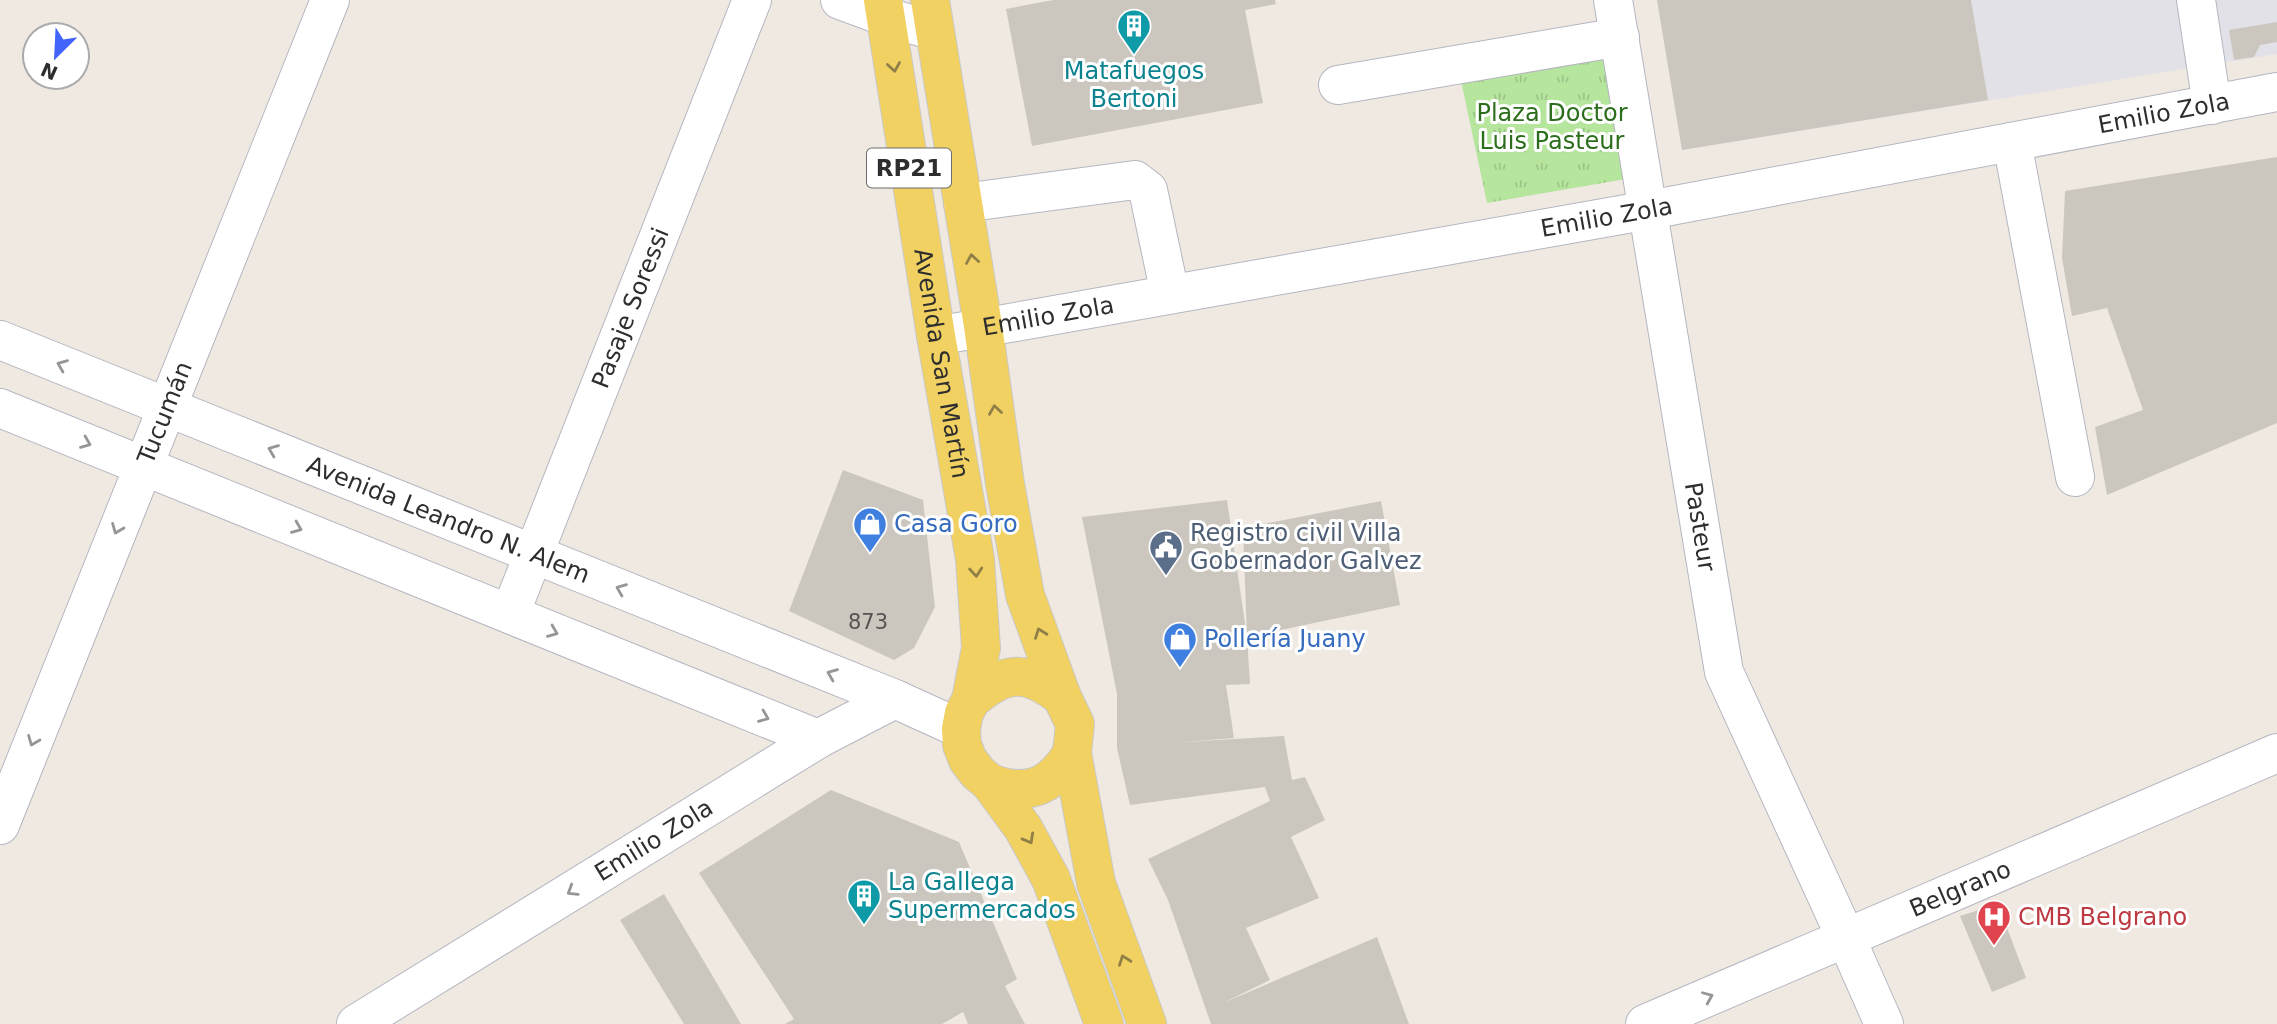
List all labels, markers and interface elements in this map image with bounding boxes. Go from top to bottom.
building icon: Matafuegos Bertoni [1115,7,1153,56]
north arrow [21,21,91,91]
place label: Matafuegos Bertoni [1064,57,1204,113]
text: N [37,58,61,85]
one-way arrow [886,62,901,73]
street label: Emilio Zola [2096,87,2232,139]
park label: Plaza Doctor Luis Pasteur [1476,99,1628,155]
road number: RP21 [867,148,951,188]
street label: Emilio Zola [1538,192,1675,243]
street label: Pasaje Soressi [586,224,675,392]
street label: Avenida San Martín [908,246,975,481]
one-way arrow [965,253,980,265]
street label: Emilio Zola [980,291,1116,342]
street label: Tucumán [131,357,198,469]
one-way arrow [57,359,69,373]
one-way arrow [988,404,1003,416]
one-way arrow [79,435,91,449]
one-way arrow [268,444,280,458]
street label: Avenida Leandro N. Alem [303,451,594,589]
street label: Pasteur [1679,480,1721,574]
shop icon: Casa Goro [851,505,889,554]
place label: Casa Goro [894,510,1018,538]
place label: Registro civil Villa Gobernador Galvez [1190,519,1422,575]
one-way arrow [290,520,302,534]
one-way arrow [112,523,126,535]
public building icon: Registro civil Villa Gobernador Galvez [1147,528,1185,577]
one-way arrow [968,567,983,578]
one-way arrow [615,584,627,598]
house number: 873 [848,610,888,634]
shop icon: Pollería Juany [1161,620,1199,669]
one-way arrow [546,624,559,638]
place label: Pollería Juany [1204,625,1366,653]
one-way arrow [1034,627,1048,639]
one-way arrow [827,669,839,683]
one-way arrow [757,709,769,723]
one-way arrow [28,734,42,746]
street label: Emilio Zola [590,793,718,887]
one-way arrow [1021,832,1034,845]
street label: Belgrano [1905,855,2015,923]
place label: La Gallega Supermercados [888,868,1076,924]
building icon: La Gallega Supermercados [845,877,883,926]
one-way arrow [567,883,580,896]
hospital icon: CMB Belgrano [1975,898,2013,947]
place label: CMB Belgrano [2018,903,2187,931]
one-way arrow [1118,954,1132,966]
one-way arrow [1700,991,1713,1005]

